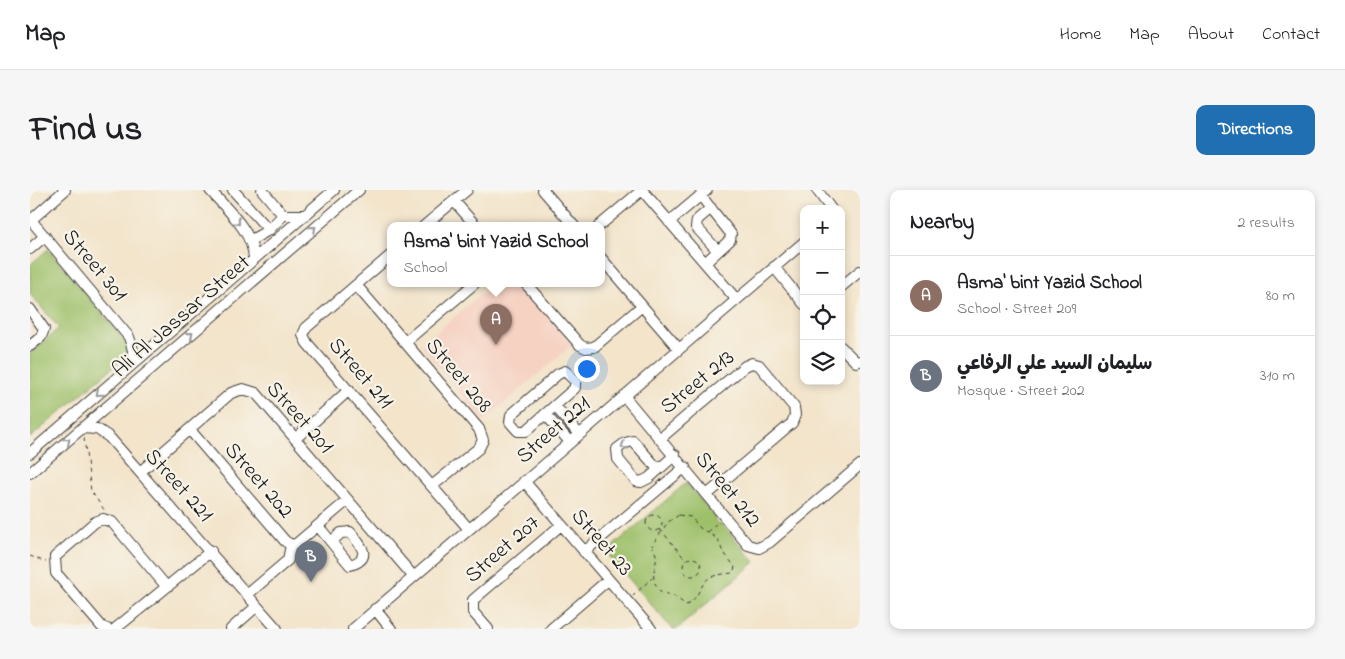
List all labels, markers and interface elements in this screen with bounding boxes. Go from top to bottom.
text: Map [25,17,66,52]
text: Home [1060,22,1101,48]
text: Map [1129,22,1160,48]
text: About [1188,22,1234,48]
text: Contact [1262,22,1320,48]
text: Find us [30,105,142,156]
button: Directions [1196,105,1315,155]
map controls [800,205,845,385]
button: + [800,205,845,250]
text: Nearby [910,208,974,238]
text: 2 results [1237,211,1295,235]
one-way arrow [231,216,240,225]
popup [387,222,605,287]
street label: Street 301 [54,223,134,309]
one-way arrow [308,226,317,235]
text: Asma' bint Yazid School [404,229,588,256]
street label: Ali Al Jassar Street [106,247,259,386]
button: − [800,250,845,295]
text: School [404,256,447,280]
text: Asma' bint Yazid School [957,270,1142,297]
text: A [921,284,931,308]
text: 80 m [1266,284,1295,308]
button: locate [800,295,845,340]
text: School · Street 209 [957,297,1076,321]
pin: A [480,304,512,345]
street label: Street 211 [320,331,400,417]
street label: Street 208 [417,331,499,421]
one-way arrow [184,332,193,341]
button: layers [800,340,845,385]
street label: Street 213 [654,343,742,423]
text: سليمان السيد علي الرفاعي [957,351,1152,378]
your location [574,356,600,382]
text: B [921,364,931,388]
text: 310 m [1260,364,1295,388]
street label: Street 201 [258,374,340,462]
text: Mosque · Street 202 [957,379,1085,403]
one-way arrow [95,387,104,396]
street label: Street 221 [510,389,598,473]
street label: Street 202 [216,436,300,526]
one-way arrow [61,438,70,447]
one-way arrow [620,439,629,449]
street label: Street 221 [136,442,220,530]
street label: Street 212 [686,445,768,535]
street label: Street 23 [562,502,640,584]
street label: Street 207 [458,508,548,592]
pin: B [295,541,327,582]

